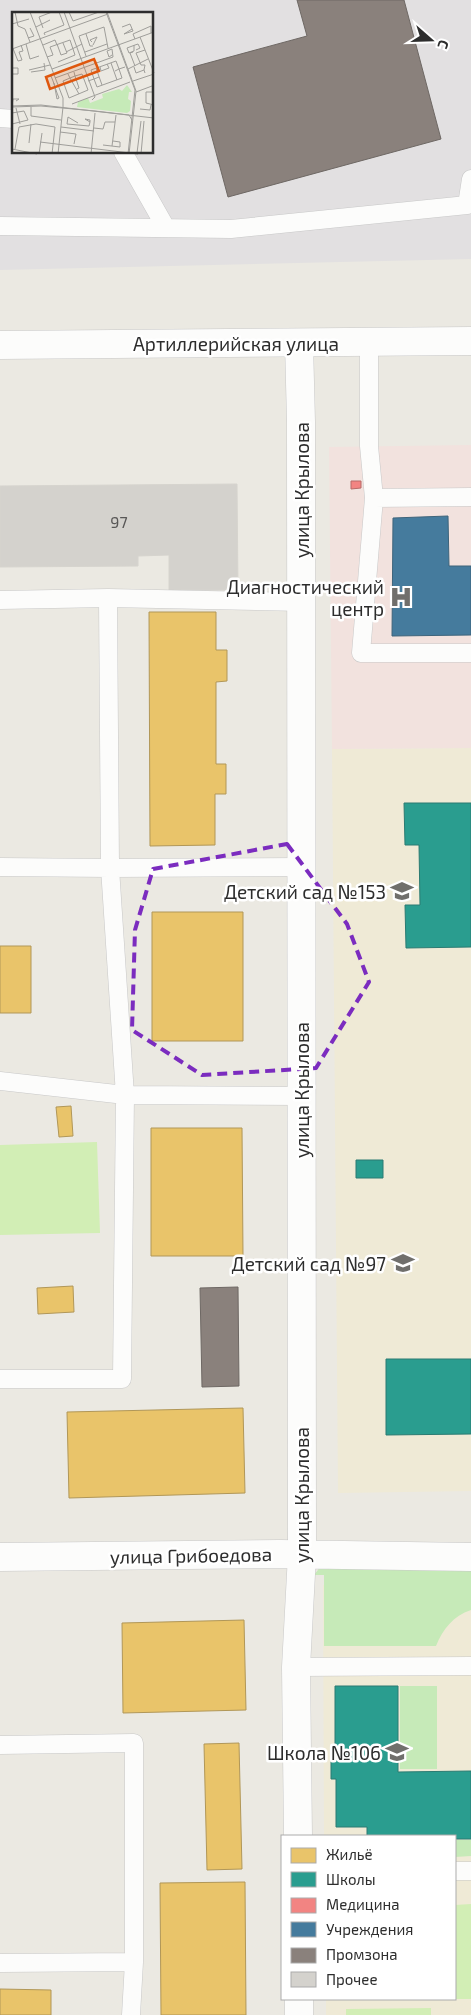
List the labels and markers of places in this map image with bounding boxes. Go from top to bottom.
place label: Диагностический центр [226,575,384,620]
hospital icon: Диагностический центр [388,584,414,610]
school or university icon: Детский сад №153 [389,878,415,904]
place label: Детский сад №153 [224,880,386,903]
school or university icon: Детский сад №97 [390,1250,416,1276]
place label: Детский сад №97 [232,1252,386,1275]
school or university icon: Школа №106 [384,1739,410,1765]
place label: Школа №106 [267,1741,381,1764]

